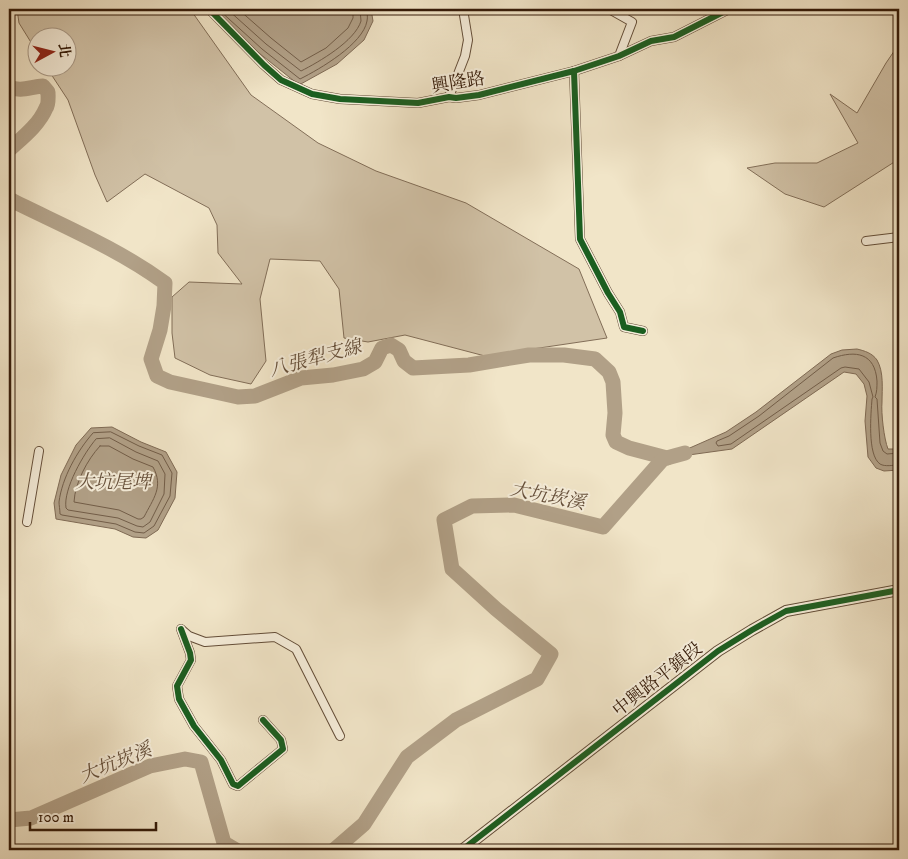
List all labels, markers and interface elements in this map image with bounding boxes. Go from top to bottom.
north arrow [28,28,78,78]
text: 北 [54,42,74,59]
street label: 興隆路 [430,68,487,98]
water label: 八張犁支線 [267,335,366,382]
water label: 大坑尾埤 [75,471,154,494]
water label: 大坑崁溪 [508,478,589,515]
street label: 中興路平鎮段 [608,638,707,722]
water label: 大坑崁溪 [76,738,157,788]
scale bar [30,799,156,831]
text: 100 m [38,808,74,827]

